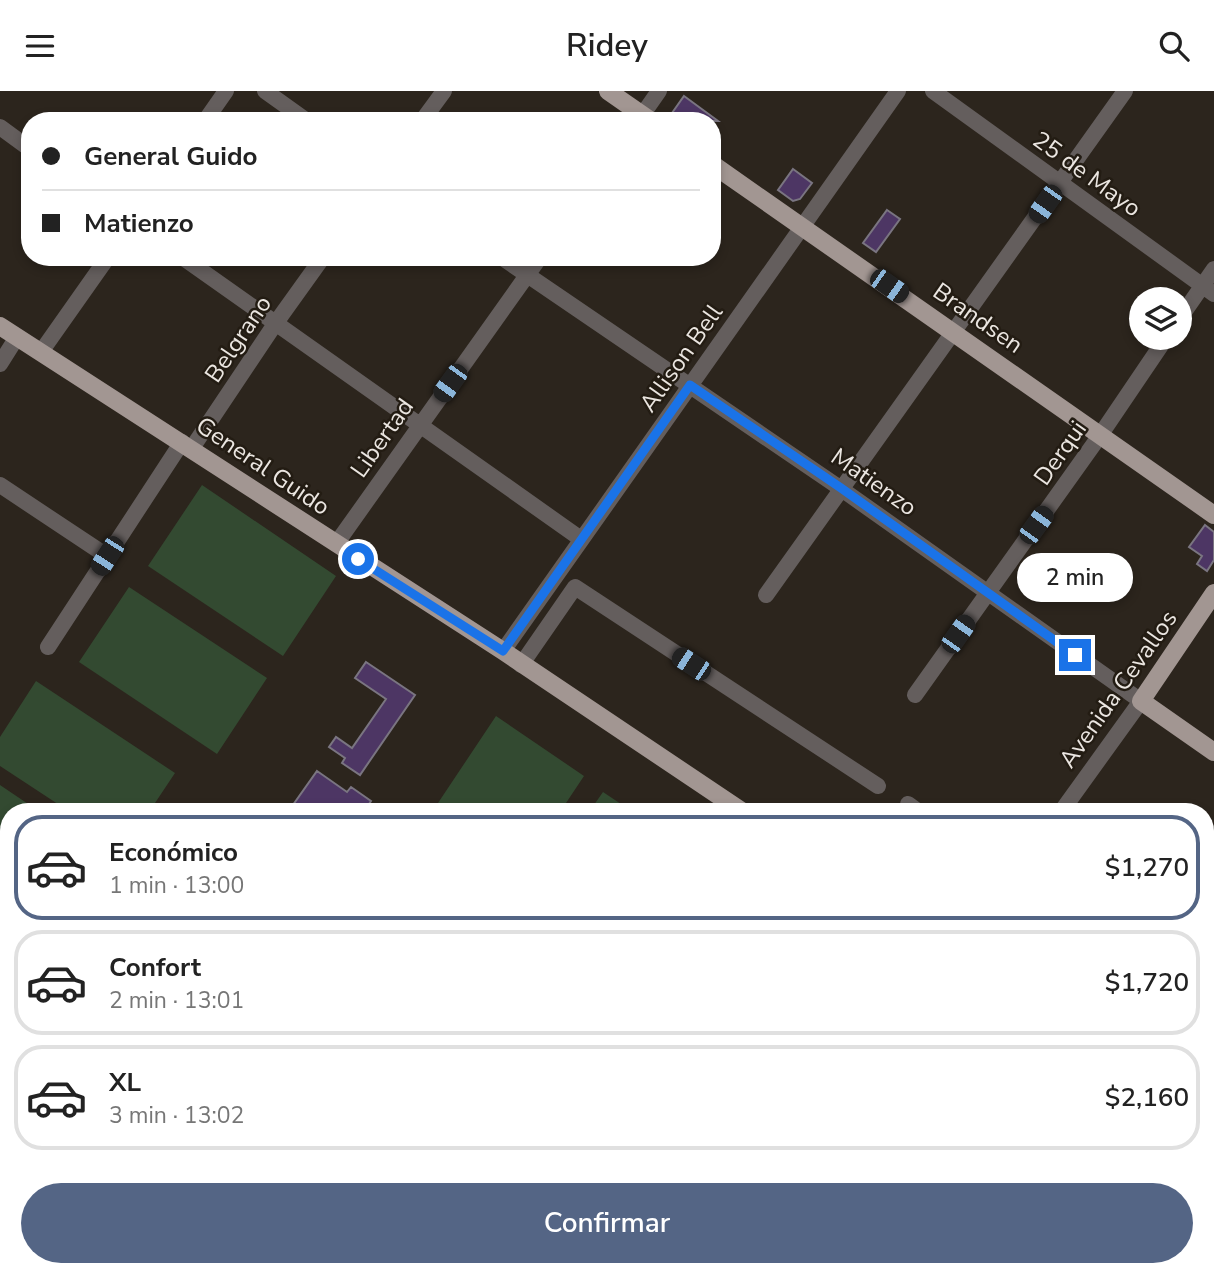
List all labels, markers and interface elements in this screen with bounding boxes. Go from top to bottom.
text: Ridey [566,24,648,67]
icon: menu [21,27,59,65]
icon: search [1155,27,1193,65]
street label: 25 de Mayo [1026,124,1148,224]
text: General Guido [84,139,258,174]
car [1025,181,1066,227]
text: Matienzo [84,206,194,241]
car [866,265,913,307]
street label: Brandsen [927,275,1029,361]
map controls [1129,287,1192,350]
button: layers [1129,287,1192,350]
street label: Belgrano [197,289,279,389]
street label: Allison Bell [632,298,730,418]
car [430,360,471,406]
street label: Libertad [343,392,421,484]
street label: General Guido [190,409,336,523]
street label: Derqui [1026,414,1094,492]
street label: Matienzo [825,441,923,523]
car [1016,502,1057,548]
car [87,533,128,579]
route start [342,543,374,575]
callout: 2 min [1017,553,1133,603]
text: 2 min [1046,562,1104,593]
street label: Avenida Cevallos [1052,604,1184,774]
car [938,611,979,657]
route end [1059,639,1091,671]
car [668,644,715,684]
text: Económico [109,835,238,870]
icon: car [25,836,88,899]
text: $1,270 [1105,850,1189,885]
text: 1 min · 13:00 [109,870,244,901]
text: Confort [109,950,201,985]
icon: car [25,951,88,1014]
text: $1,720 [1105,965,1189,1000]
text: 2 min · 13:01 [109,985,244,1016]
text: XL [109,1065,141,1100]
icon: car [25,1066,88,1129]
text: $2,160 [1105,1080,1189,1115]
text: 3 min · 13:02 [109,1100,244,1131]
button: Confirmar [21,1183,1193,1263]

